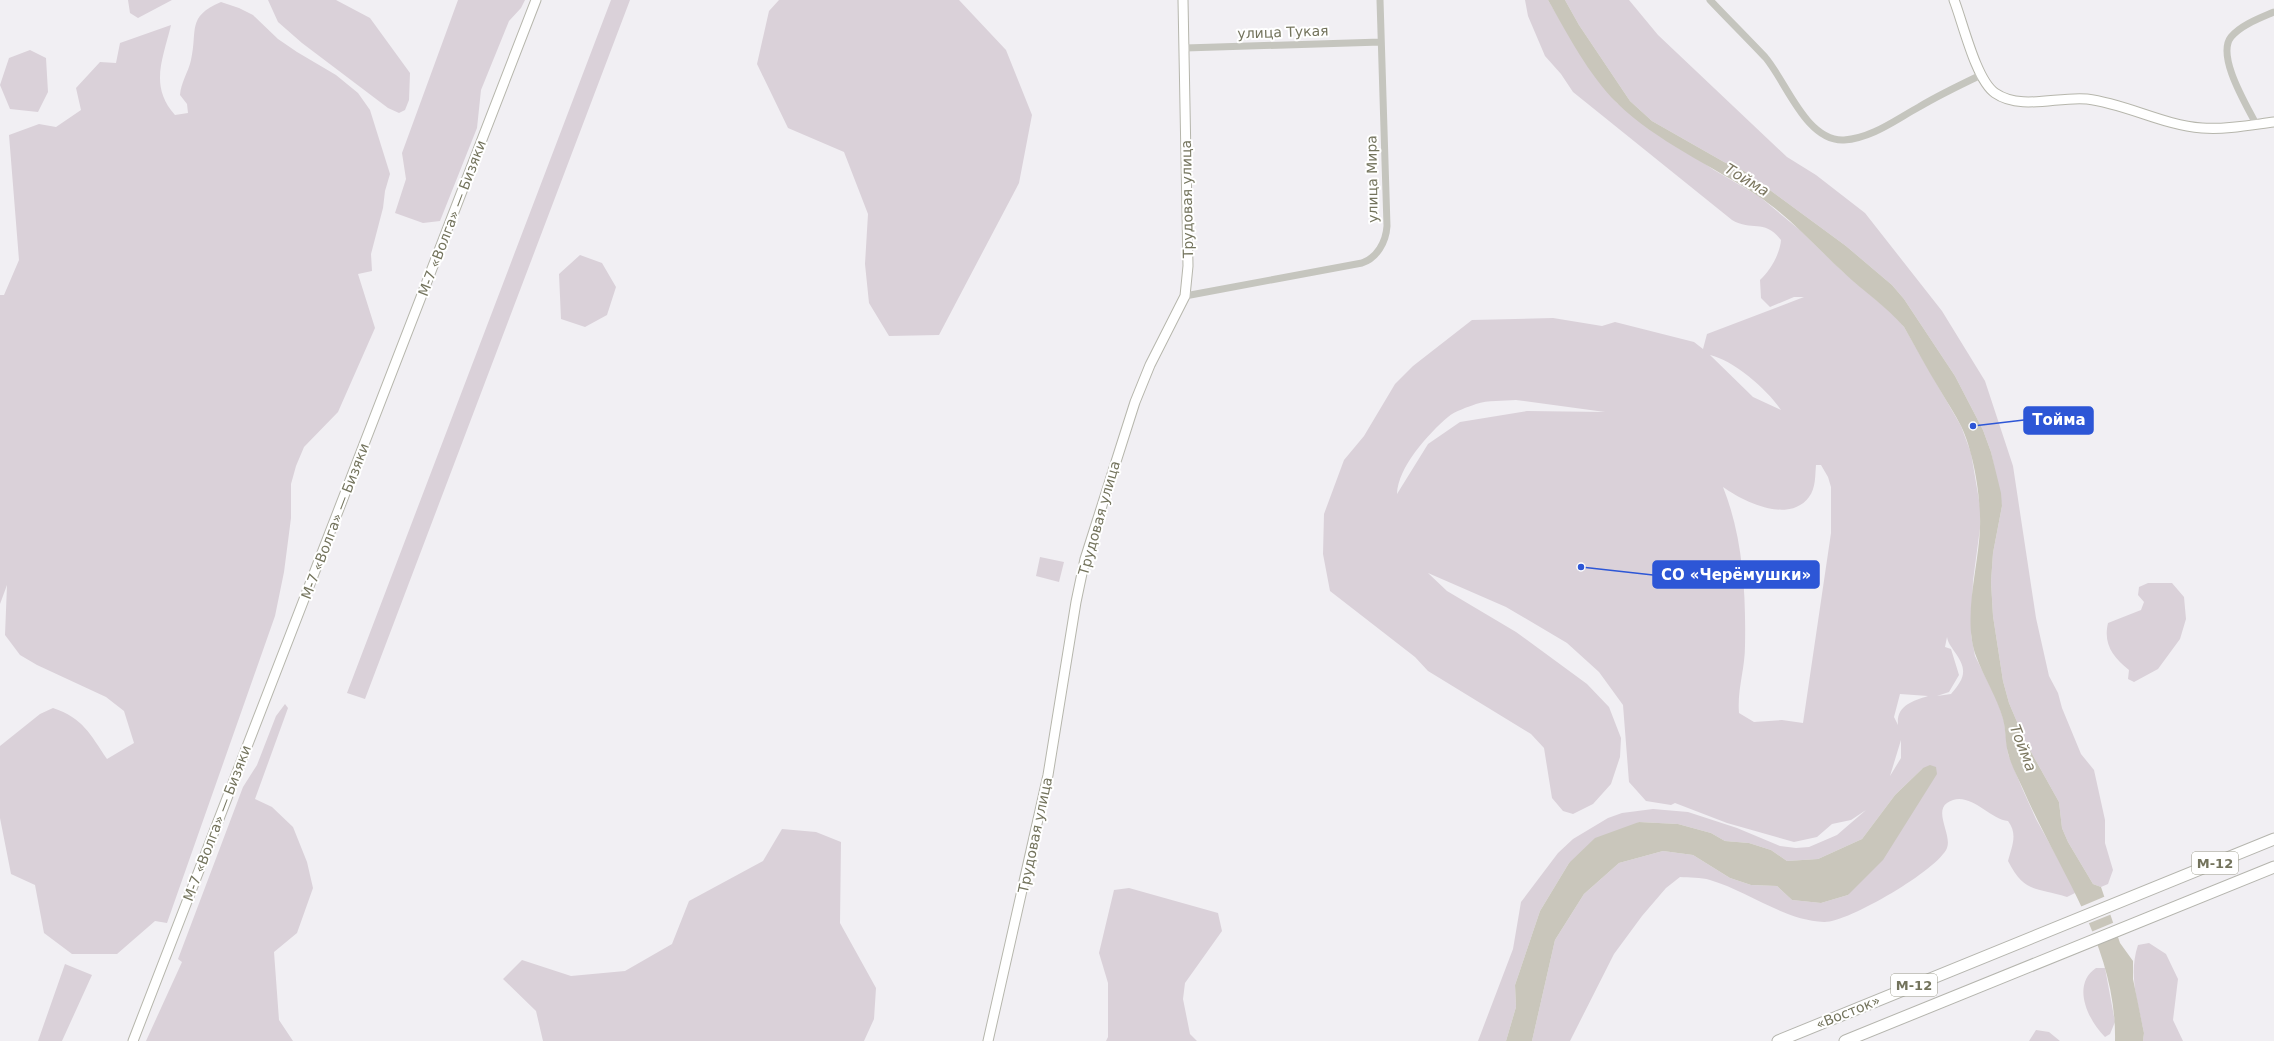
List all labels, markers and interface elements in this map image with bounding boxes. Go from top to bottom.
street label: улица Тукая [1237,22,1329,42]
street label: улица Мира [1363,135,1381,223]
street label: М-7 «Волга» — Бизяки [415,138,489,298]
street label: Трудовая улица [1178,140,1196,259]
water label: Тойма [1722,160,1772,200]
callout: Тойма [2024,407,2093,434]
text: Тойма [2032,411,2086,429]
street label: М-7 «Волга» — Бизяки [298,441,372,601]
street label: Трудовая улица [1075,459,1123,578]
callout: СО «Черёмушки» [1653,561,1819,588]
text: СО «Черёмушки» [1661,566,1811,584]
water label: Тойма [2006,722,2040,774]
street label: М-7 «Волга» — Бизяки [180,743,254,903]
street label: Трудовая улица [1015,776,1055,895]
road number: М-12 [2192,852,2238,874]
road number: М-12 [1891,974,1937,996]
street label: «Восток» [1813,992,1883,1032]

